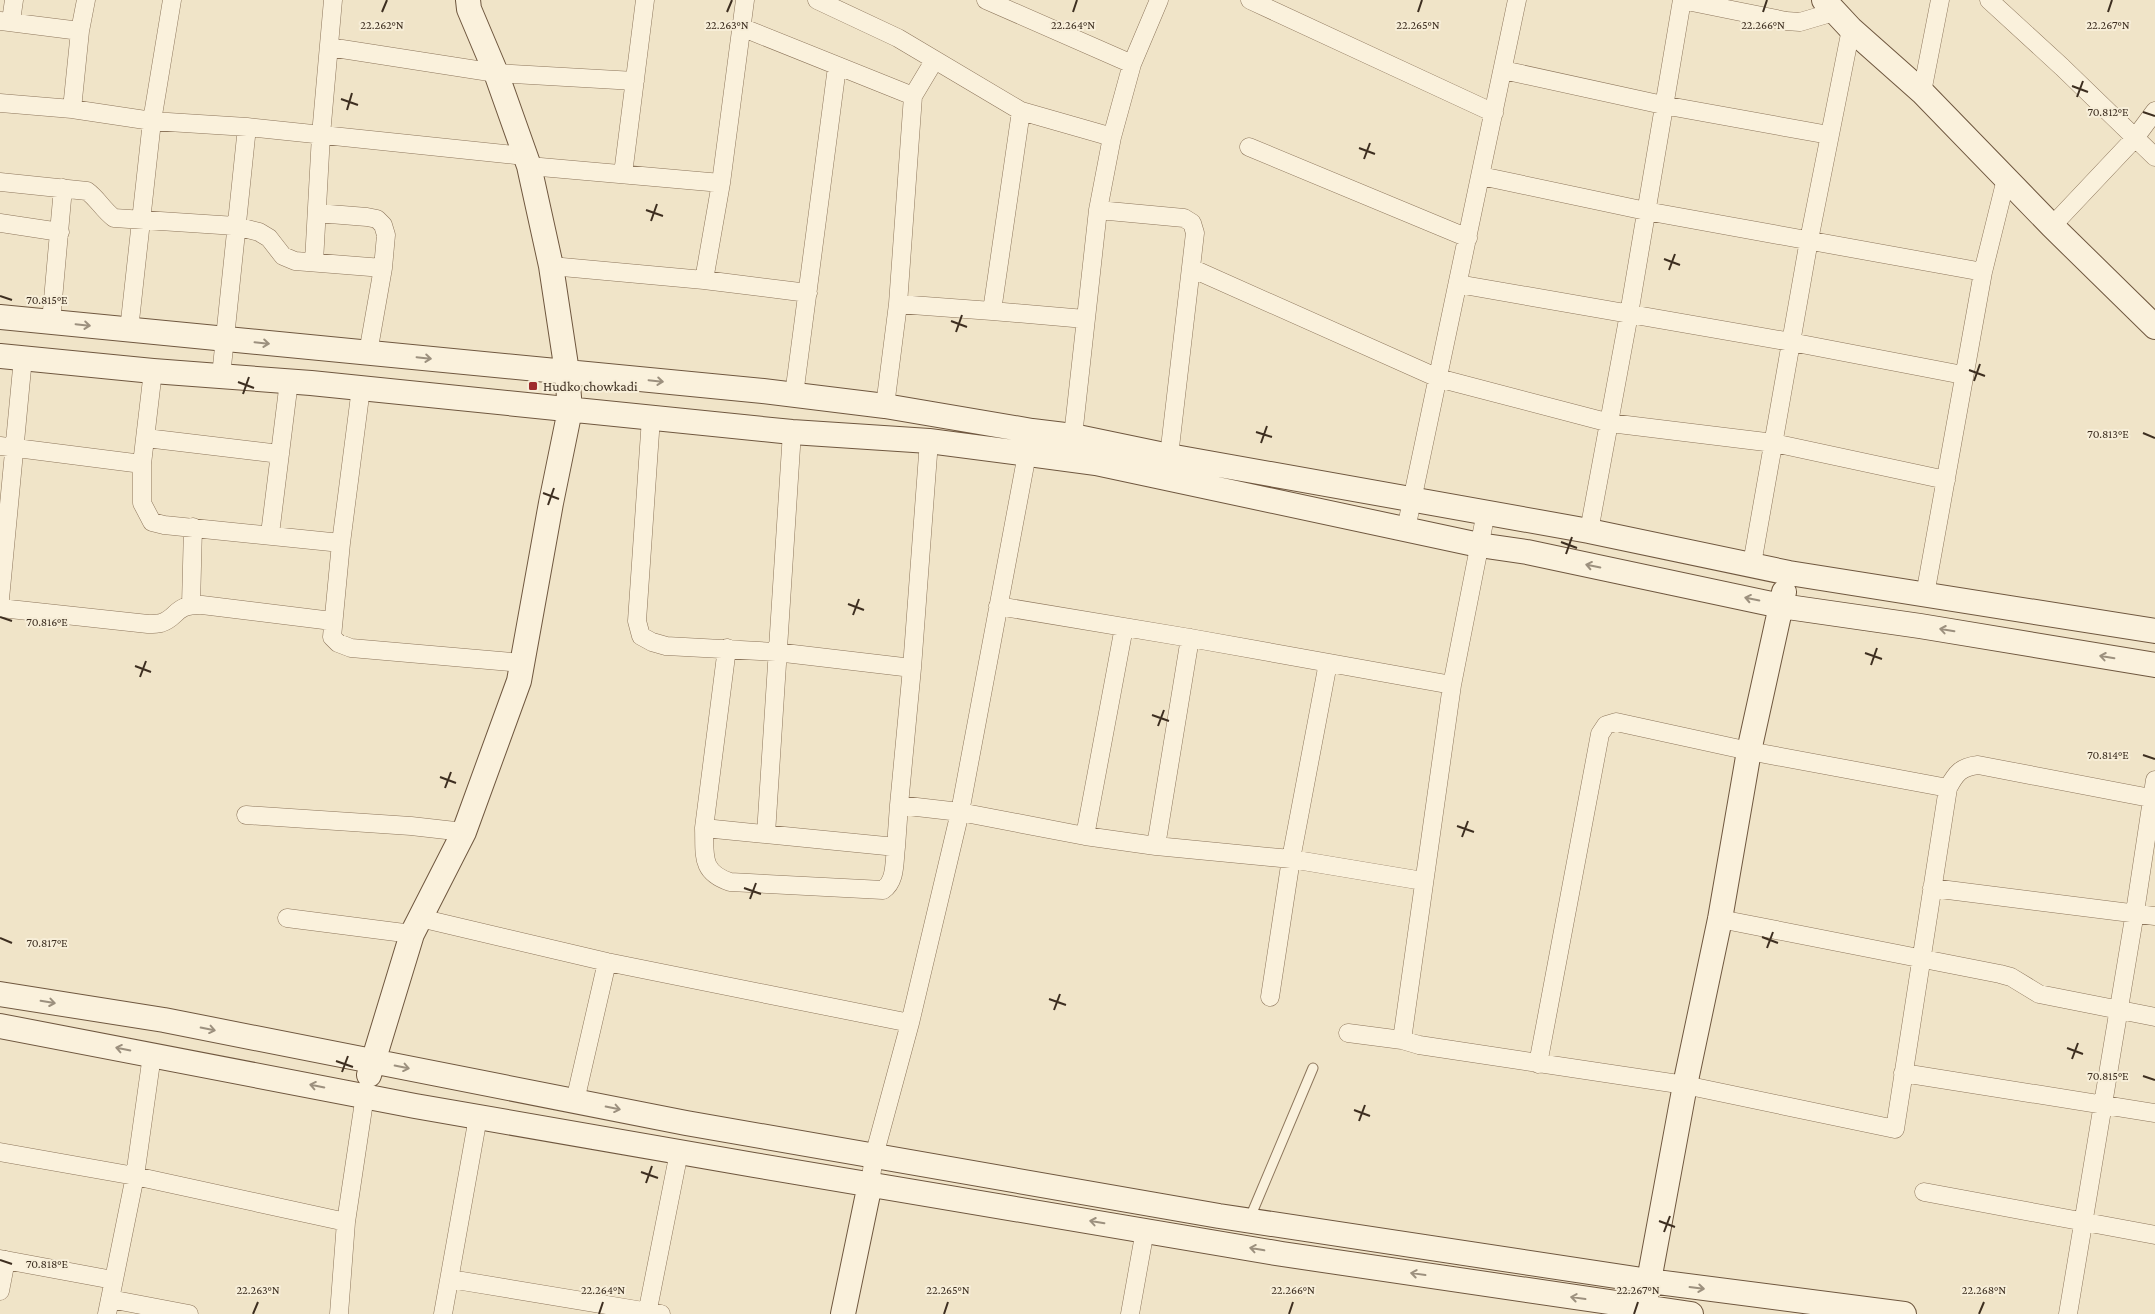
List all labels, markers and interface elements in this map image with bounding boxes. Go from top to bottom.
text: 22.262°N [360,18,404,32]
text: 22.263°N [705,18,749,32]
text: 22.264°N [1051,18,1095,32]
text: 22.265°N [1396,18,1440,32]
text: 22.266°N [1741,18,1785,32]
text: 22.267°N [2086,18,2130,32]
text: 70.812°E [2087,105,2129,119]
text: 70.815°E [26,293,68,307]
one-way arrow [75,320,91,330]
one-way arrow [254,338,270,348]
one-way arrow [416,354,432,363]
one-way arrow [647,376,663,386]
place label: Hudko chowkadi [543,378,638,394]
marker: Hudko chowkadi [527,380,539,392]
text: 70.813°E [2087,427,2129,441]
one-way arrow [1585,561,1601,570]
one-way arrow [1744,594,1760,604]
text: 70.816°E [26,615,68,629]
one-way arrow [1939,625,1955,635]
one-way arrow [2099,651,2115,661]
text: 70.814°E [2087,748,2129,762]
text: 70.817°E [26,936,68,950]
one-way arrow [40,997,56,1007]
one-way arrow [200,1025,216,1034]
one-way arrow [115,1044,131,1054]
one-way arrow [394,1063,410,1072]
text: 70.815°E [2087,1069,2129,1083]
one-way arrow [309,1081,325,1091]
one-way arrow [605,1104,621,1114]
one-way arrow [1089,1217,1105,1227]
one-way arrow [1249,1244,1265,1254]
text: 70.818°E [26,1257,69,1271]
one-way arrow [1410,1268,1426,1278]
text: 22.263°N [236,1283,280,1297]
text: 22.264°N [581,1283,625,1297]
text: 22.265°N [926,1283,970,1297]
text: 22.266°N [1271,1283,1315,1297]
text: 22.267°N [1616,1283,1660,1297]
one-way arrow [1689,1283,1705,1293]
text: 22.268°N [1962,1283,2006,1297]
one-way arrow [1571,1292,1587,1302]

